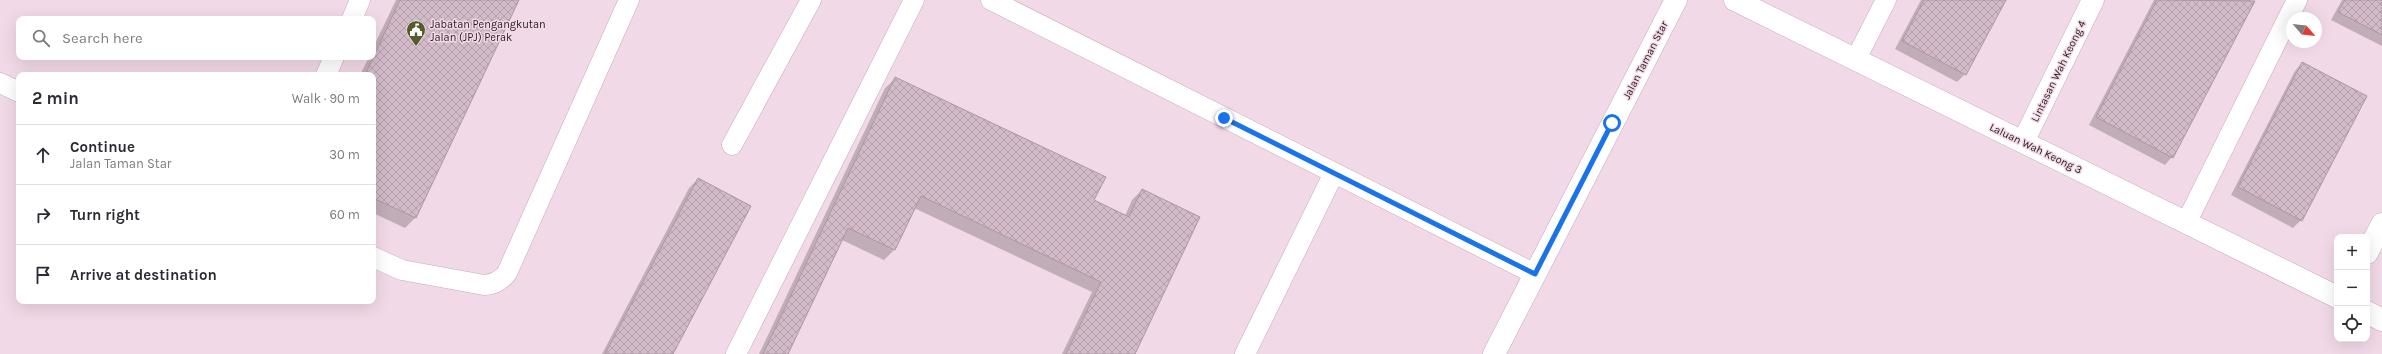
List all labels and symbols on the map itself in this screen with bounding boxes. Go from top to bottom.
north arrow [2286,12,2322,48]
place label: Jabatan Pengangkutan Jalan (JPJ) Perak [430,18,546,44]
street label: Lintasan Wah Keong 4 [2028,18,2089,124]
public building icon: Jabatan Pengangkutan Jalan (JPJ) Perak [405,19,427,47]
street label: Jalan Taman Star [1620,19,1671,101]
route end [1215,109,1233,127]
route start [1603,114,1621,132]
street label: Laluan Wah Keong 3 [1987,120,2084,177]

